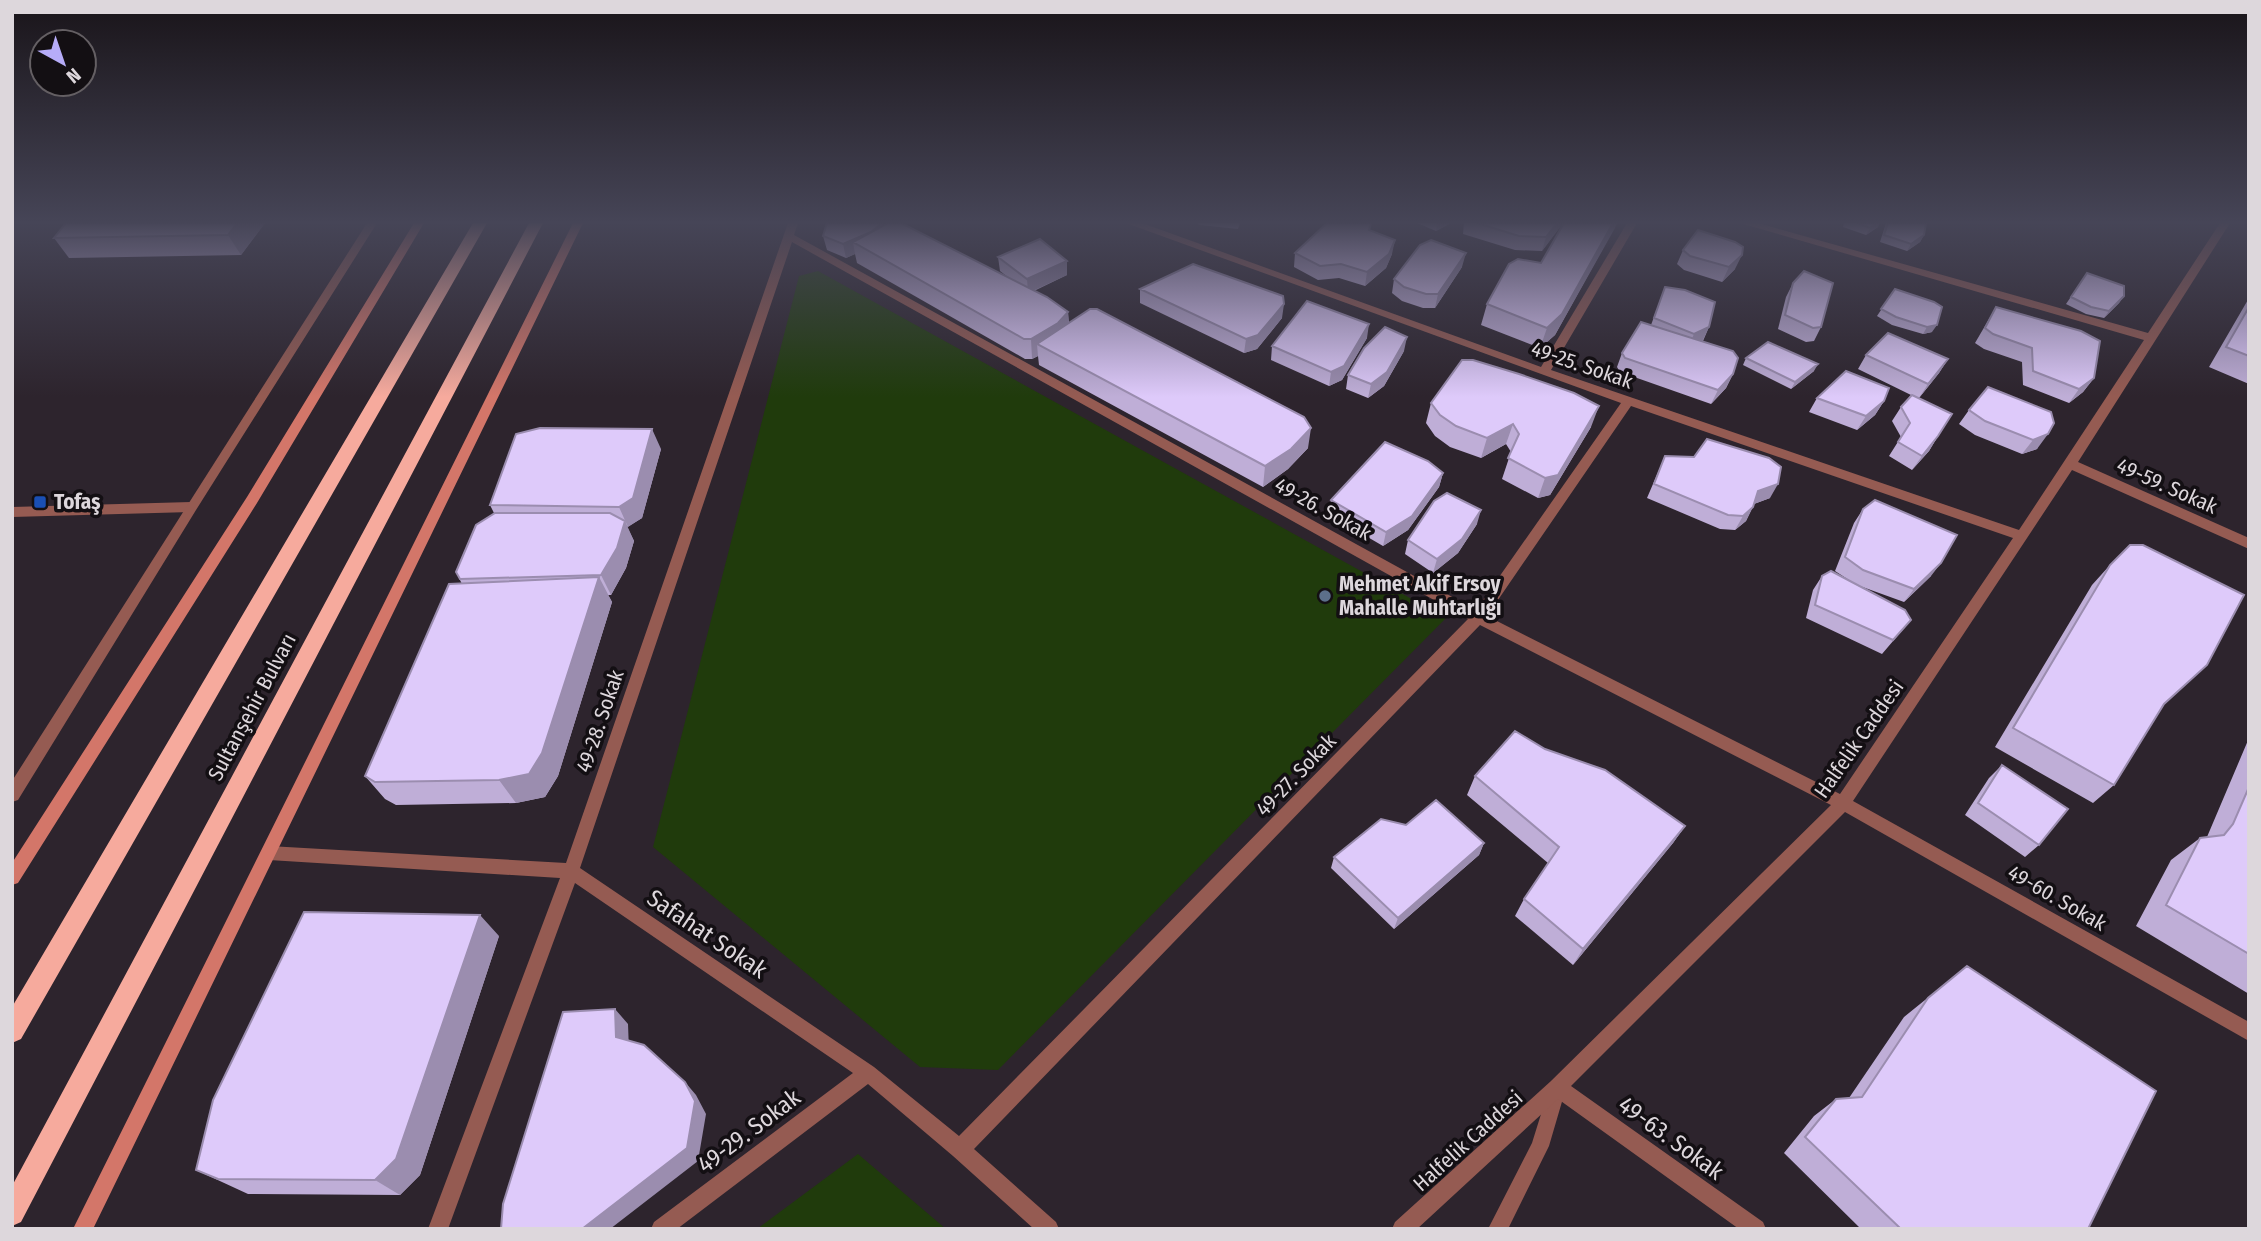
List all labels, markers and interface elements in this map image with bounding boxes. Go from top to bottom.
north arrow [28,28,98,98]
text: N [62,63,85,88]
street label: 49-25. Sokak [1528,335,1636,395]
street label: 49-59. Sokak [2113,452,2222,520]
street label: 49-26. Sokak [1270,472,1376,546]
place label: Tofaş [54,489,100,515]
marker: Tofaş [32,494,48,510]
place label: Mehmet Akif Ersoy Mahalle Muhtarlığı [1339,571,1502,621]
marker: Mehmet Akif Ersoy Mahalle Muhtarlığı [1317,588,1333,604]
street label: Sultanşehir Bulvarı [202,629,302,785]
street label: 49-28. Sokak [570,666,630,776]
street label: Halfelik Caddesi [1809,675,1909,803]
street label: 49-27. Sokak [1250,728,1342,822]
street label: 49-60. Sokak [2003,859,2111,937]
street label: Safahat Sokak [642,884,773,985]
street label: 49-29. Sokak [692,1083,807,1179]
street label: Halfelik Caddesi [1408,1085,1528,1197]
street label: 49-63. Sokak [1613,1090,1730,1186]

